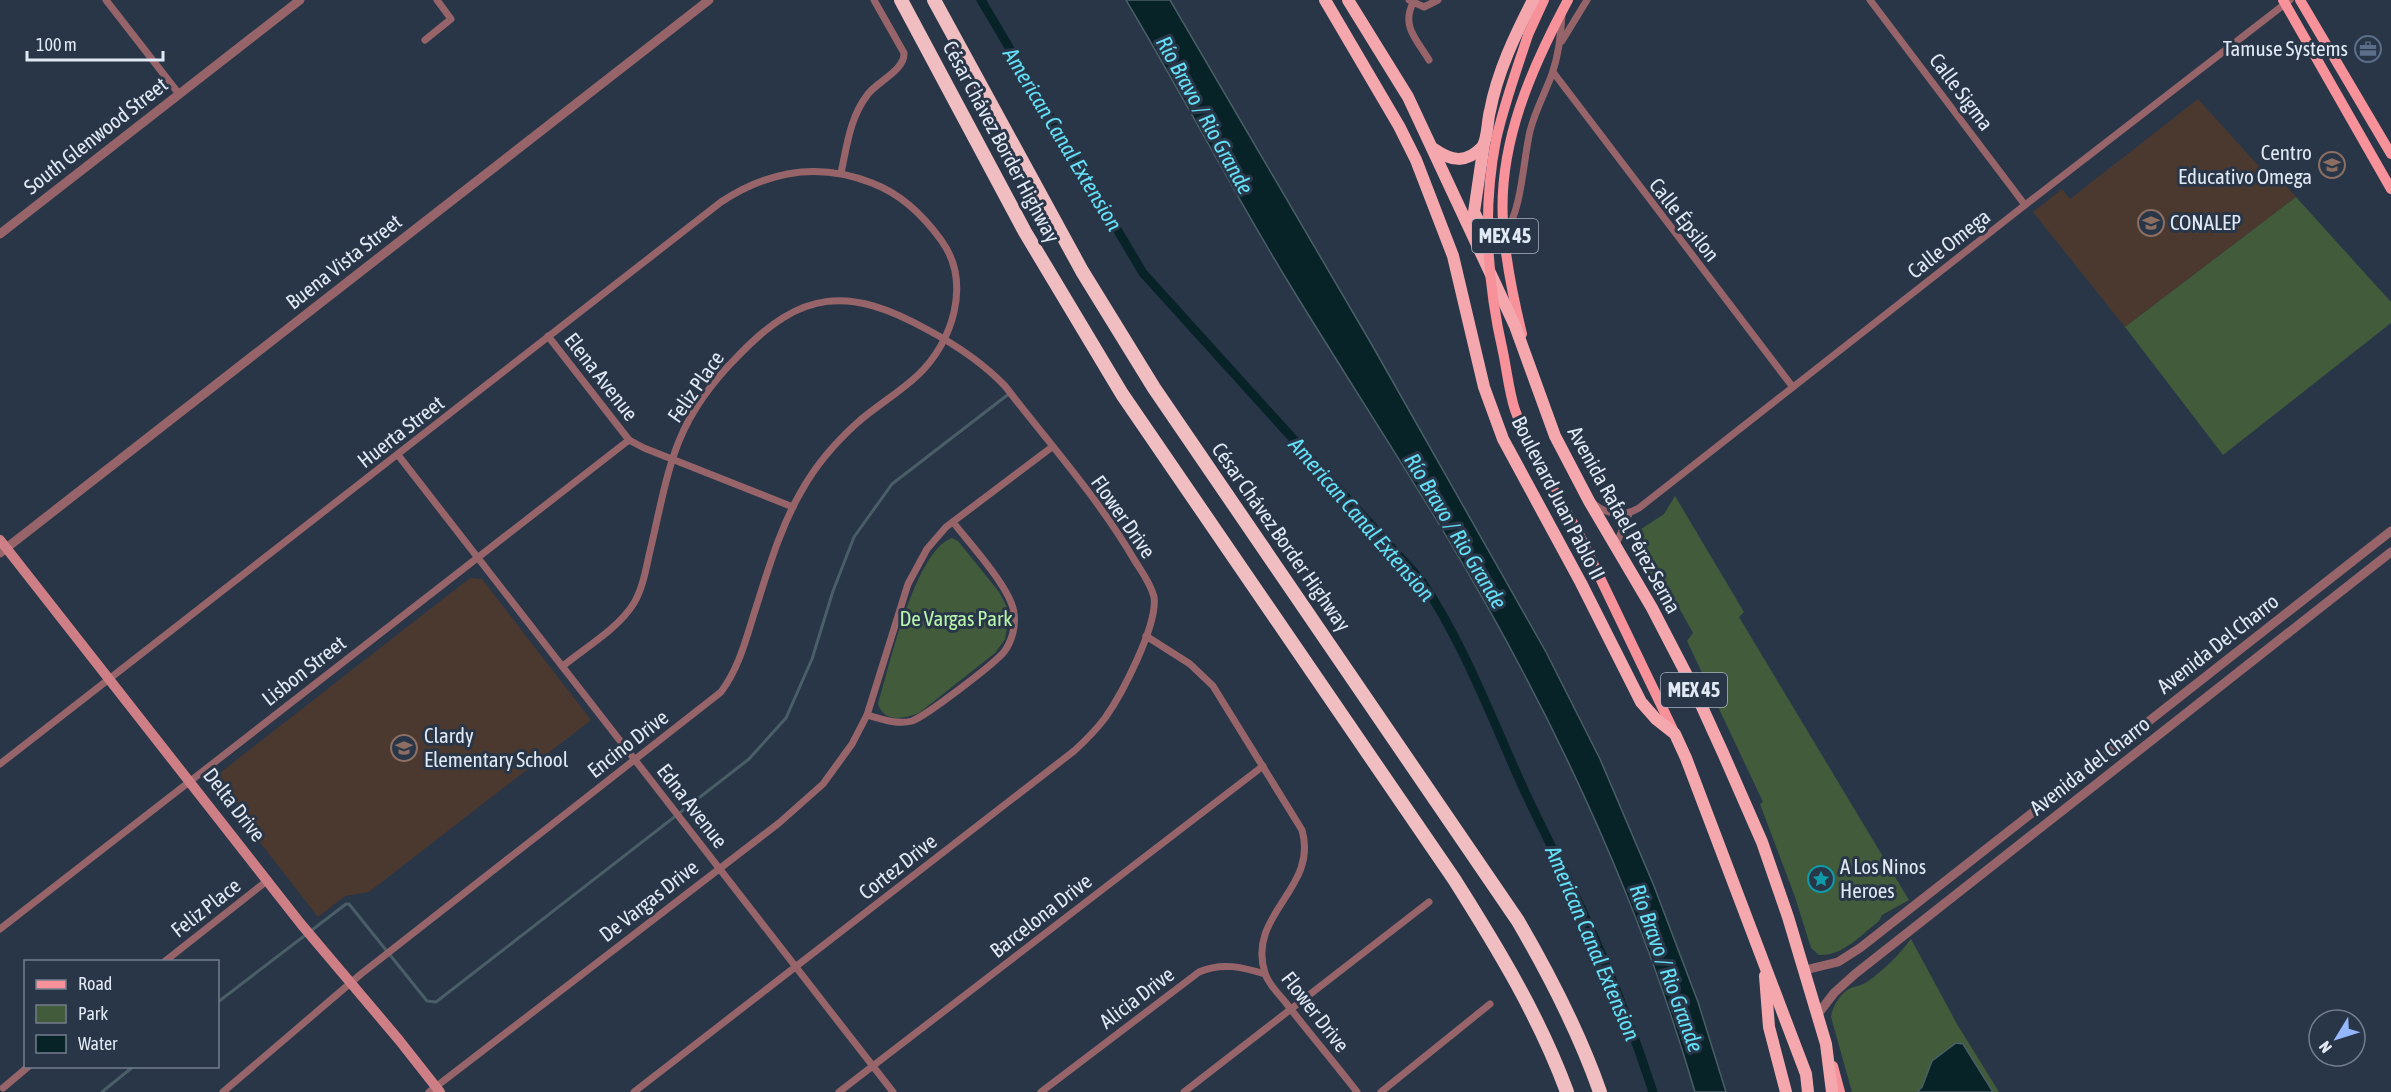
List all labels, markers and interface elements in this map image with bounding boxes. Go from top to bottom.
scale bar [27,24,164,62]
water label: Río Bravo / Rio Grande [1151,31,1259,199]
text: 100 m [36,34,77,55]
office icon: Tamuse Systems [2353,34,2383,64]
place label: Tamuse Systems [2223,36,2348,60]
street label: César Chávez Border Highway [939,37,1065,247]
water label: American Canal Extension [998,42,1128,236]
street label: Calle Sigma [1925,48,1999,135]
street label: South Glenwood Street [19,72,172,199]
place label: Centro Educativo Omega [2178,140,2312,188]
school or university icon: Centro Educativo Omega [2317,150,2347,180]
street label: Calle Épsilon [1645,173,1725,266]
street label: Calle Omega [1902,204,1994,283]
school or university icon: CONALEP [2136,208,2166,238]
street label: Buena Vista Street [281,209,406,314]
place label: CONALEP [2170,210,2241,234]
road number: MEX 45 [1472,219,1538,253]
street label: Elena Avenue [560,328,644,425]
street label: Feliz Place [662,346,728,427]
street label: Huerta Street [353,390,448,472]
street label: Boulevard Juan Pablo II [1507,412,1610,583]
street label: Avenida Rafael Pérez Serna [1563,422,1686,617]
water label: American Canal Extension [1283,431,1441,607]
street label: César Chávez Border Highway [1208,438,1356,636]
water label: Río Bravo / Rio Grande [1399,449,1513,613]
street label: Flower Drive [1087,471,1161,562]
street label: Avenida Del Charro [2152,588,2283,698]
park label: De Vargas Park [900,606,1012,630]
street label: Lisbon Street [257,630,350,710]
road number: MEX 45 [1661,673,1727,707]
street label: Encino Drive [582,704,672,782]
street label: Avenida del Charro [2025,711,2154,819]
place label: Clardy Elementary School [424,723,569,771]
school or university icon: Clardy Elementary School [389,733,419,763]
street label: Edna Avenue [653,759,733,852]
street label: Delta Drive [199,763,271,846]
street label: Cortez Drive [854,828,941,904]
water label: American Canal Extension [1540,841,1646,1045]
street label: De Vargas Drive [594,854,702,946]
place label: A Los Ninos Heroes [1840,854,1926,902]
place icon: A Los Ninos Heroes [1806,864,1836,894]
street label: Barcelona Drive [985,868,1096,962]
street label: Feliz Place [166,873,245,942]
water label: Río Bravo / Rio Grande [1625,880,1709,1056]
legend [24,960,219,1068]
street label: Alicia Drive [1095,962,1178,1033]
street label: Flower Drive [1277,966,1355,1056]
text: Road [78,973,112,994]
text: Park [78,1003,108,1024]
north arrow [2307,1008,2367,1068]
text: Water [78,1033,118,1054]
text: N [2315,1038,2335,1057]

